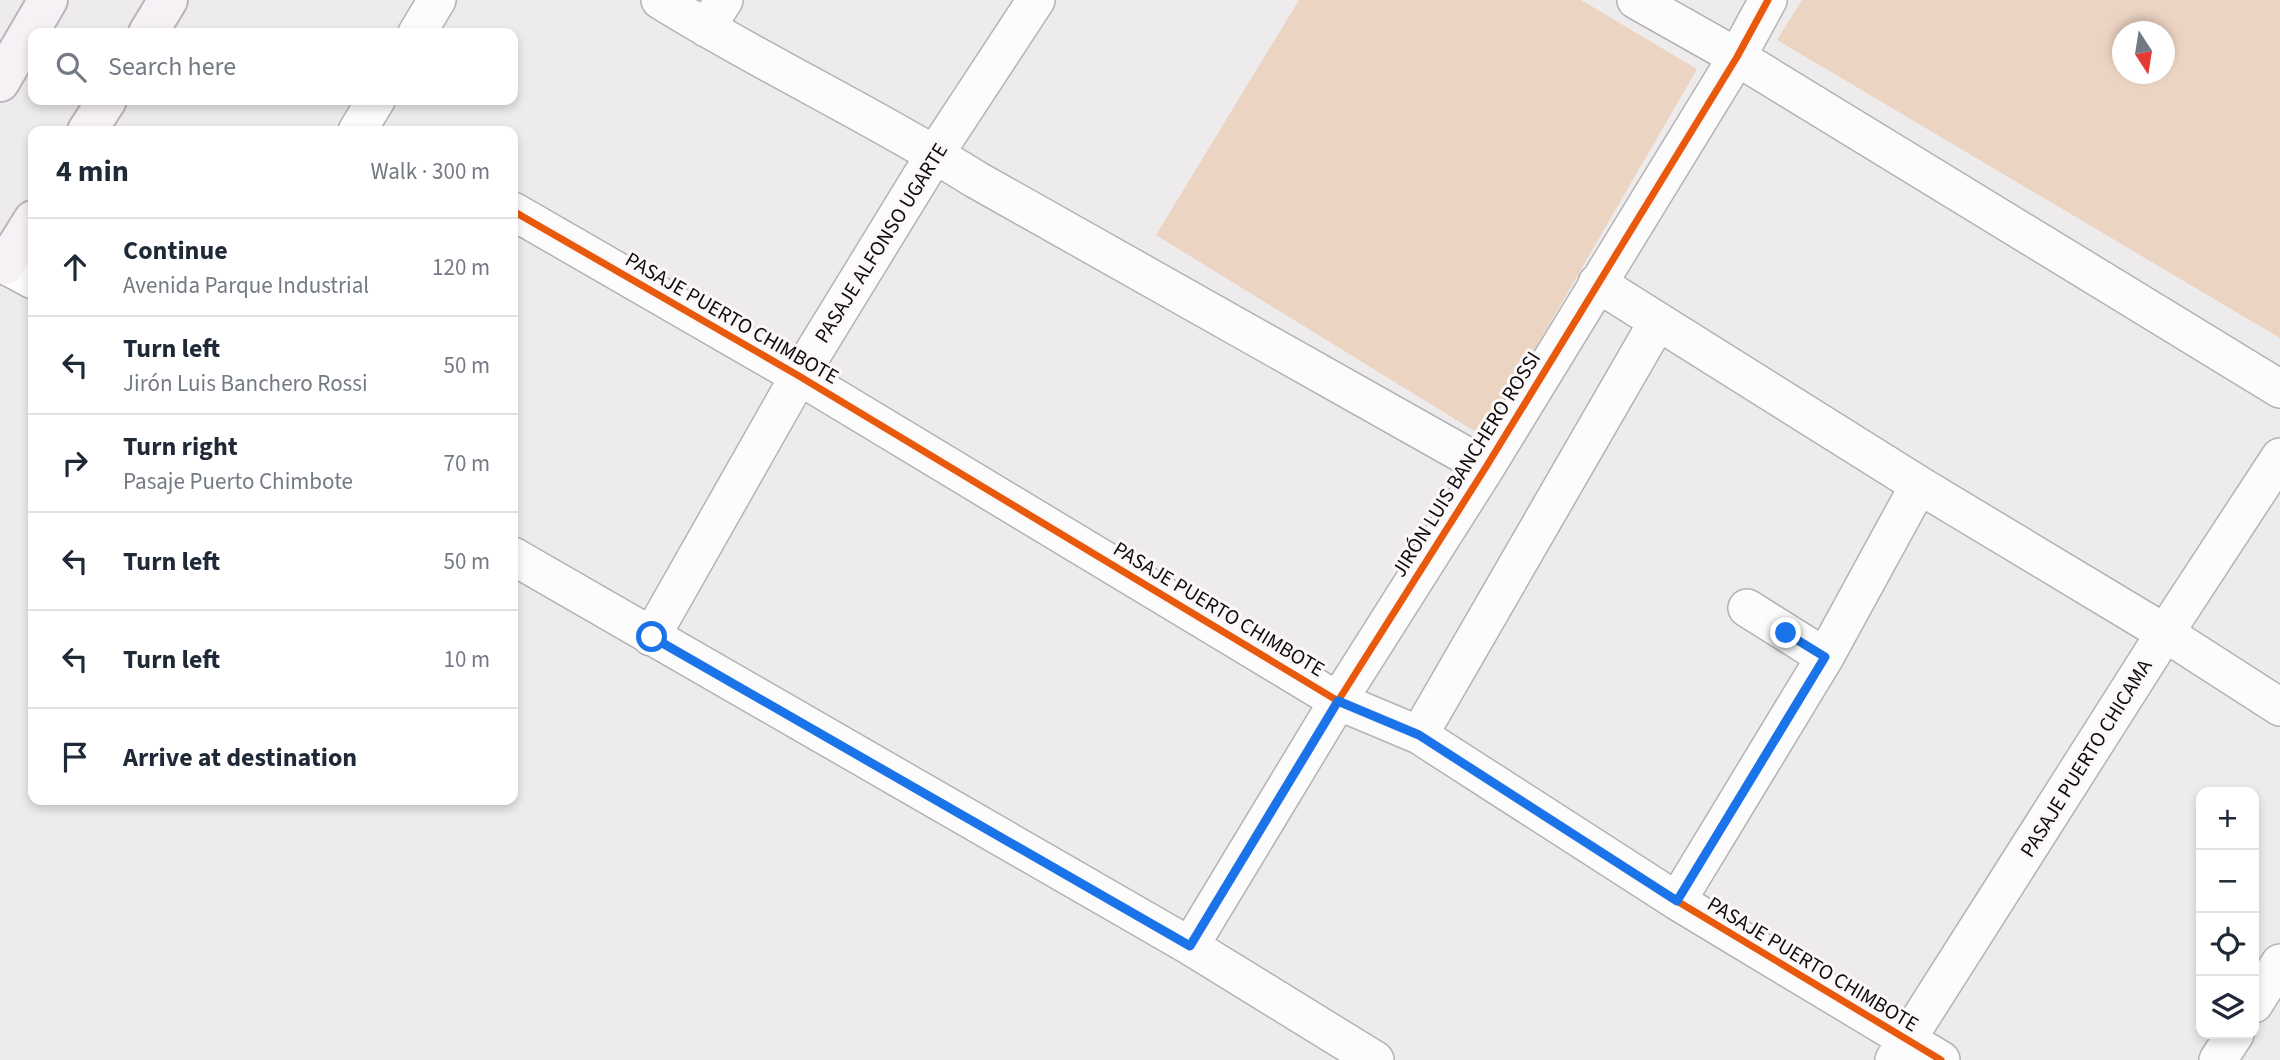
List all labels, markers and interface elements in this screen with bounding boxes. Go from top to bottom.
north arrow [2112,21,2175,84]
search box [28,28,518,105]
icon: search [52,48,90,86]
text: Search here [108,48,236,85]
street label: PASAJE ALFONSO UGARTE [807,137,955,349]
text: 4 min [56,150,129,193]
text: Walk · 300 m [371,155,490,188]
text: Continue [123,232,228,269]
street label: PASAJE PUERTO CHIMBOTE [620,245,844,391]
icon: ahead [56,248,94,286]
text: 120 m [432,251,490,284]
text: Avenida Parque Industrial [123,269,369,302]
text: Turn left [123,330,220,367]
street label: JIRÓN LUIS BANCHERO ROSSI [1384,345,1548,583]
icon: left [56,346,94,384]
text: 50 m [443,349,490,382]
text: Jirón Luis Banchero Rossi [123,367,368,400]
text: Turn right [123,428,238,465]
icon: right [56,444,94,482]
text: 70 m [443,447,490,480]
text: Pasaje Puerto Chimbote [123,465,353,498]
street label: PASAJE PUERTO CHIMBOTE [1108,534,1330,684]
icon: left [56,542,94,580]
text: Turn left [123,543,220,580]
text: 50 m [443,545,490,578]
route end [1770,617,1801,648]
route start [636,621,667,652]
icon: left [56,640,94,678]
text: Turn left [123,641,220,678]
text: 10 m [443,643,490,676]
street label: PASAJE PUERTO CHICAMA [2013,653,2160,863]
icon: arrive [56,738,94,776]
text: Arrive at destination [123,739,357,776]
map controls [2196,787,2259,1039]
button: + [2196,787,2259,850]
button: − [2196,850,2259,913]
street label: PASAJE PUERTO CHIMBOTE [1702,889,1924,1039]
button: locate [2196,913,2259,976]
button: layers [2196,976,2259,1039]

